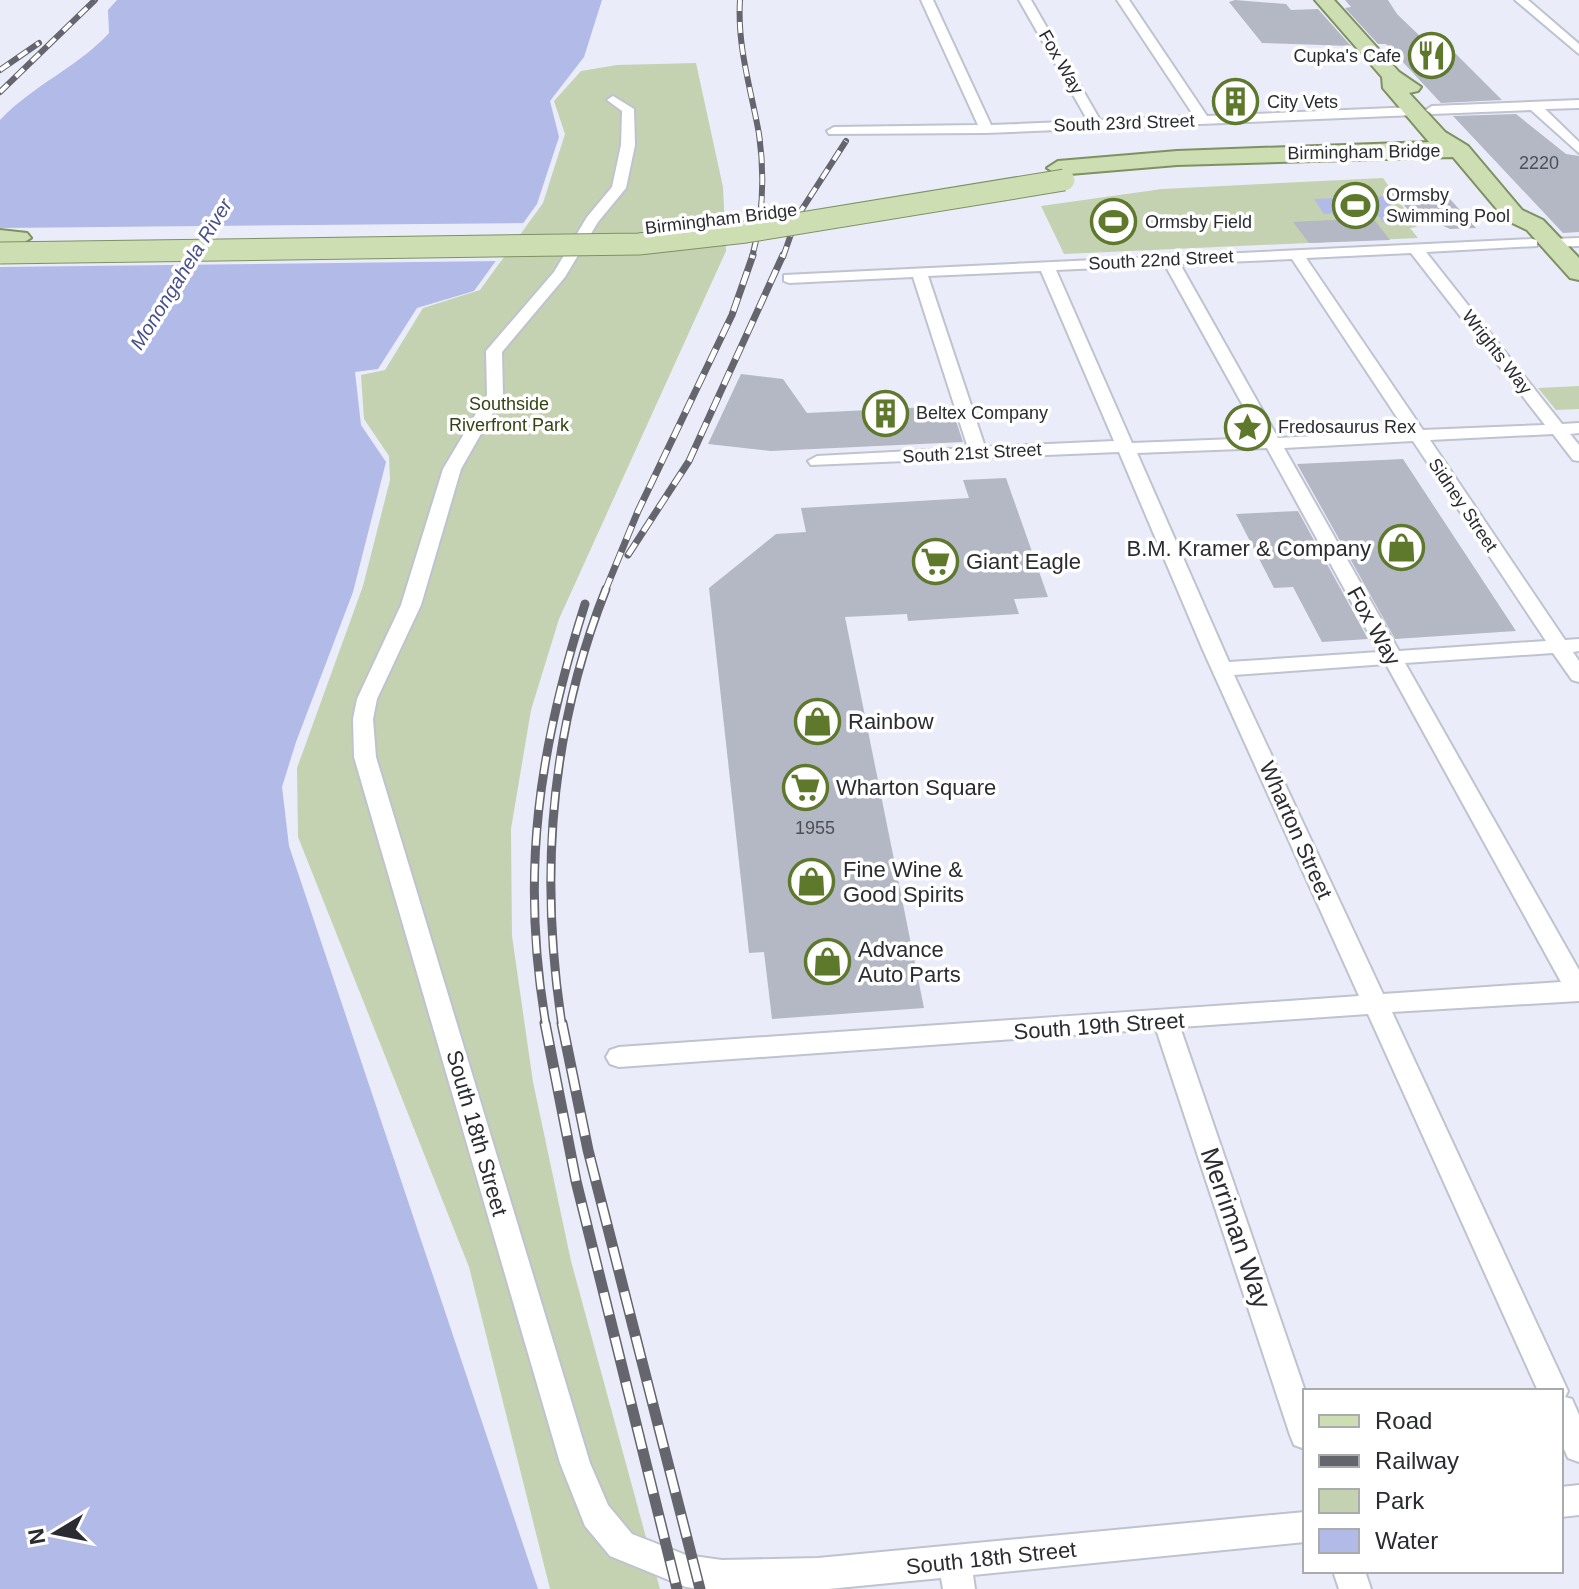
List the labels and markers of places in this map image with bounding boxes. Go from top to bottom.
restaurant icon: Cupka's Cafe [1408,32,1456,80]
place label: Cupka's Cafe [1294,46,1401,66]
building icon: City Vets [1212,78,1260,126]
place label: City Vets [1267,92,1338,112]
sports icon: Ormsby Swimming Pool [1331,181,1379,229]
place label: Ormsby Swimming Pool [1386,185,1510,226]
sports icon: Ormsby Field [1090,198,1138,246]
place label: Ormsby Field [1145,212,1252,232]
building icon: Beltex Company [861,389,909,437]
place label: Beltex Company [916,403,1048,423]
place icon: Fredosaurus Rex [1223,403,1271,451]
place label: Fredosaurus Rex [1278,417,1416,437]
shop icon: B.M. Kramer & Company [1378,524,1426,572]
place label: B.M. Kramer & Company [1126,536,1371,561]
supermarket icon: Giant Eagle [911,537,959,585]
place label: Giant Eagle [966,549,1081,574]
shop icon: Rainbow [793,697,841,745]
place label: Rainbow [848,709,934,734]
supermarket icon: Wharton Square [781,763,829,811]
place label: Wharton Square [836,775,996,800]
place label: Fine Wine & Good Spirits [843,857,964,907]
shop icon: Fine Wine & Good Spirits [788,858,836,906]
place label: Advance Auto Parts [858,937,961,987]
shop icon: Advance Auto Parts [803,938,851,986]

